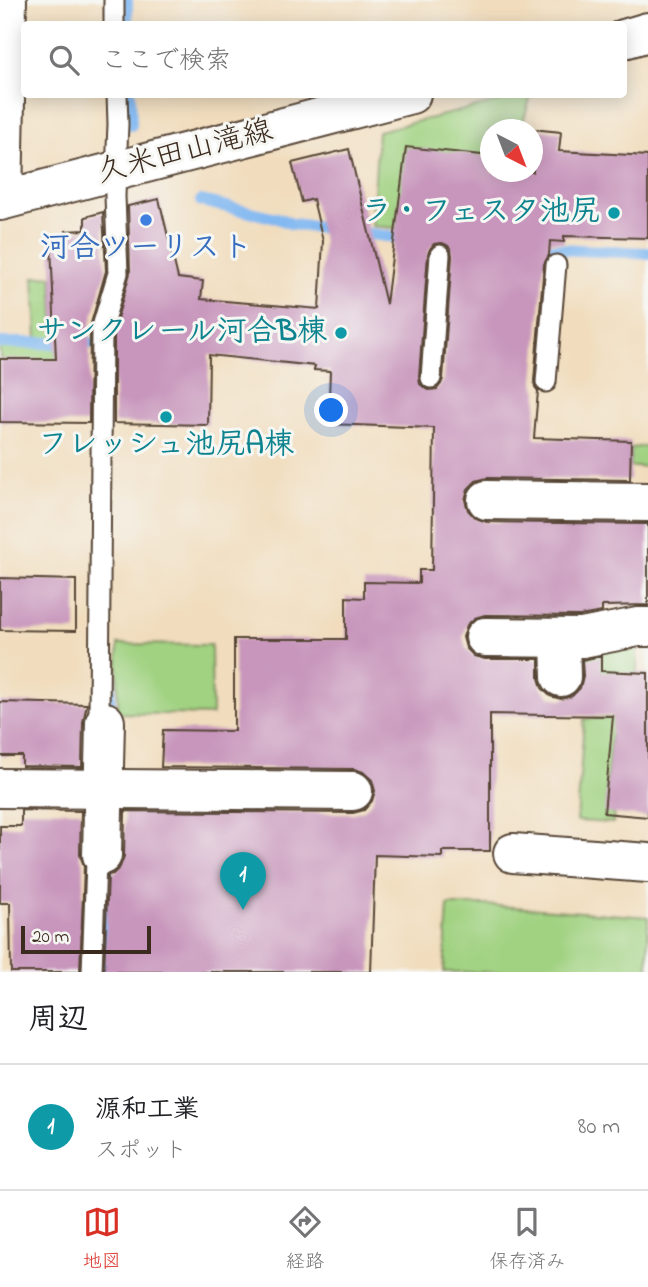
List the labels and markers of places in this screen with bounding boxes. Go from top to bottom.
place label: ラ・フェスタ池尻 [362,191,600,235]
marker: ラ・フェスタ池尻 [606,205,622,221]
marker: 河合ツーリスト [138,212,154,228]
place label: 河合ツーリスト [40,227,252,271]
place label: サンクレール河合B棟 [37,311,327,355]
marker: サンクレール河合B棟 [333,325,349,341]
marker: フレッシュ池尻A棟 [158,409,174,425]
place label: フレッシュ池尻A棟 [38,424,294,468]
pin: 1 [220,852,266,910]

